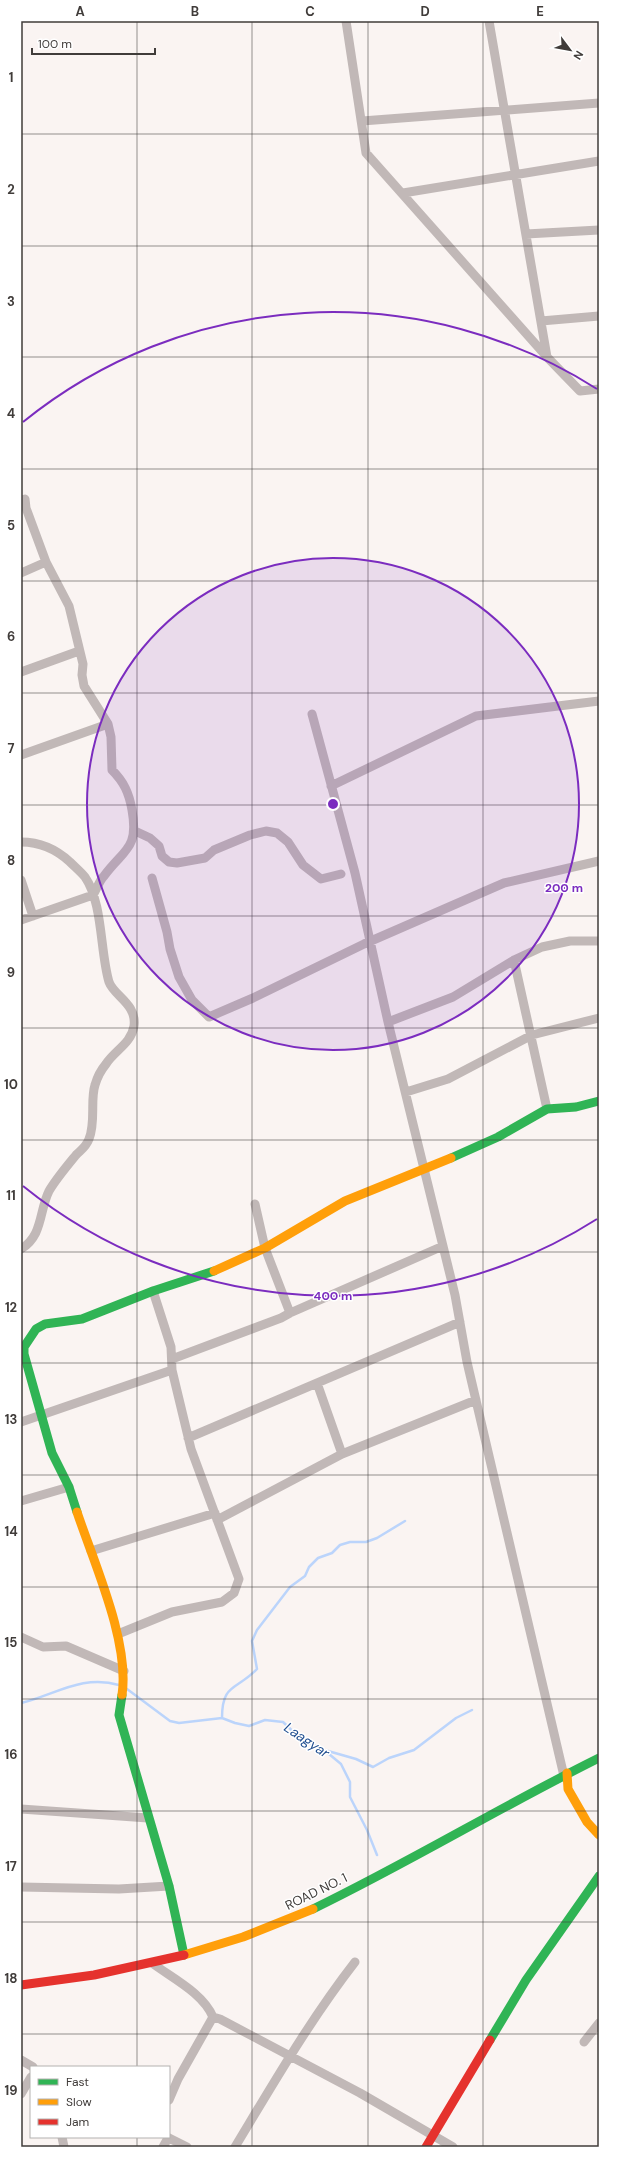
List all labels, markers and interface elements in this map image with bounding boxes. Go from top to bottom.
text: A [75,3,85,20]
text: B [191,3,199,20]
text: C [305,3,315,20]
text: D [420,3,430,20]
text: E [536,3,544,20]
scale bar [32,30,155,56]
north arrow [550,30,590,70]
text: 100 m [38,36,72,52]
text: N [570,48,587,62]
text: 1 [9,69,13,86]
text: 2 [7,181,15,198]
text: 3 [7,293,15,310]
text: 4 [7,405,15,422]
text: 5 [7,517,15,534]
text: 6 [7,628,15,645]
text: 7 [8,740,15,757]
centre of rings [326,797,340,811]
text: 8 [7,852,15,869]
text: 200 m [545,880,583,896]
text: 9 [7,964,15,981]
text: 10 [4,1076,18,1093]
text: 11 [6,1187,16,1204]
text: 400 m [314,1288,352,1304]
text: 12 [5,1299,17,1316]
text: 13 [5,1411,17,1428]
text: 14 [4,1523,18,1540]
text: 15 [5,1634,17,1651]
water label: Laagyar [281,1718,334,1762]
text: 16 [5,1746,17,1763]
text: 17 [5,1858,17,1875]
street label: ROAD NO. 1 [282,1869,350,1914]
text: 18 [5,1970,17,1987]
legend [30,2066,170,2138]
text: Fast [66,2074,89,2090]
text: 19 [5,2082,18,2099]
text: Slow [66,2094,92,2110]
text: Jam [66,2114,89,2130]

